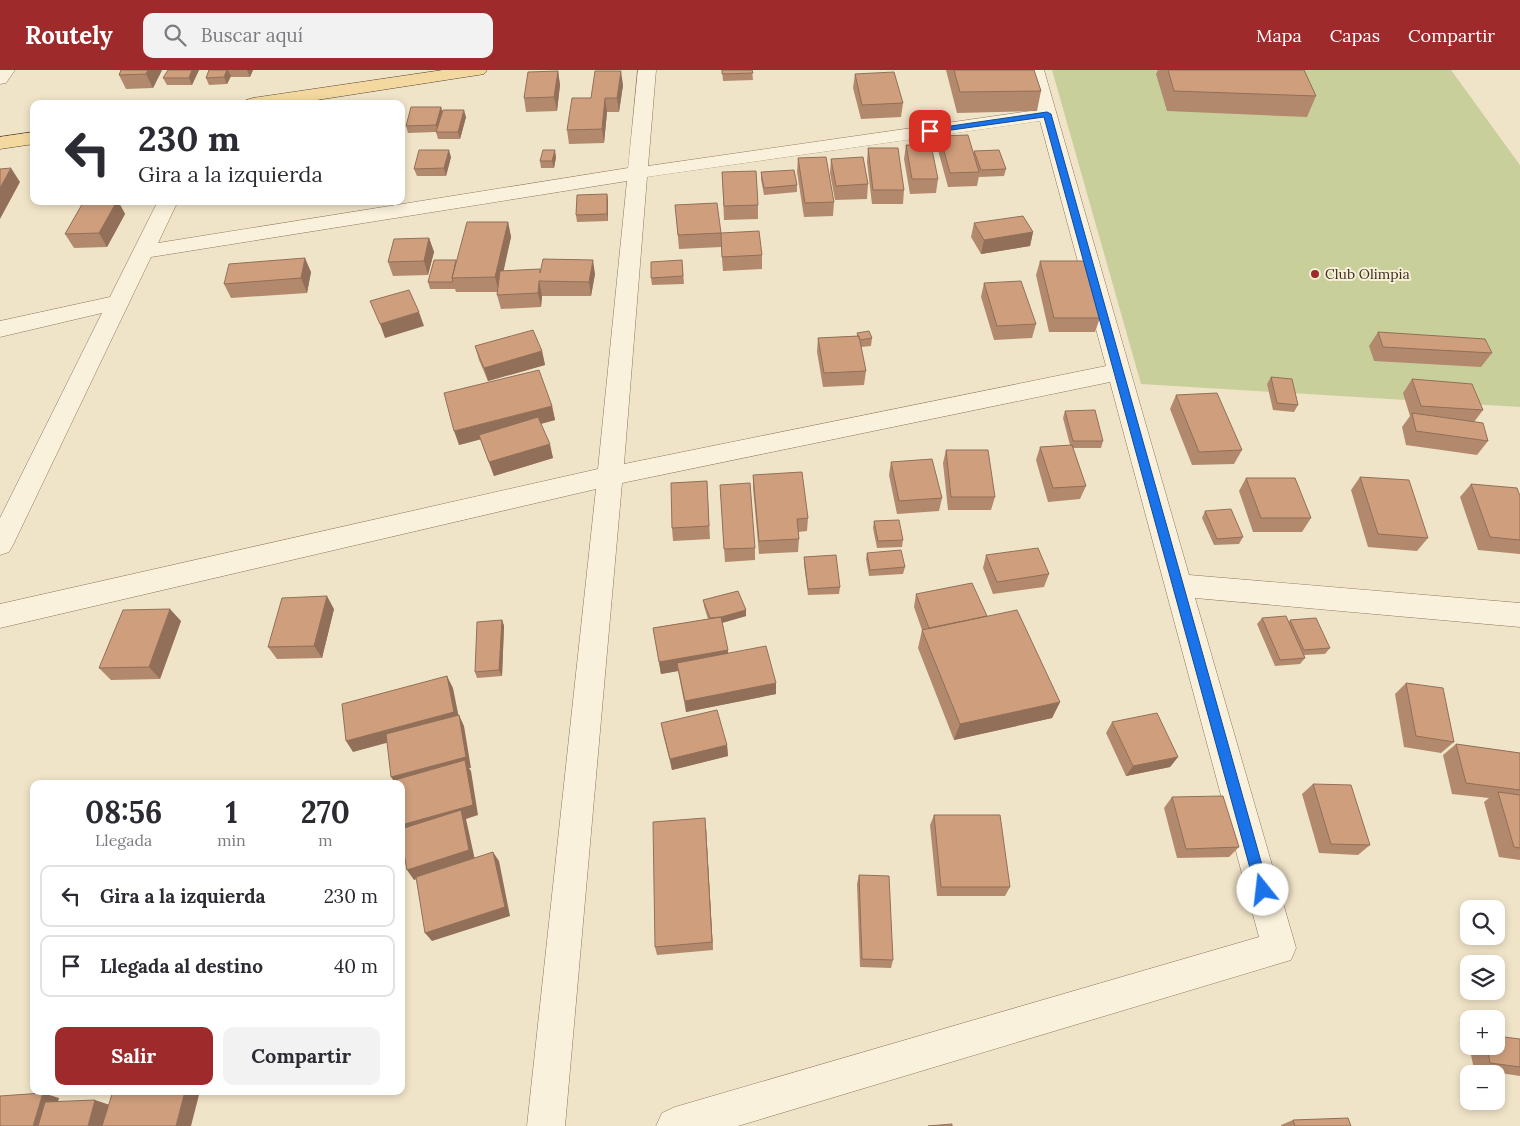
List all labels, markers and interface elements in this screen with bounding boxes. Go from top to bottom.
search box [143,13,493,58]
text: Routely [25,20,113,51]
icon: search [161,21,189,49]
text: Buscar aquí [201,23,303,47]
text: Mapa [1256,24,1302,47]
text: Capas [1330,24,1380,47]
text: Compartir [1408,24,1495,47]
pin [909,110,951,152]
text: 230 m [138,116,240,161]
icon: arrive [916,117,944,145]
icon: left [55,120,120,185]
text: Gira a la izquierda [138,160,323,188]
place label: Club Olimpia [1325,265,1410,283]
marker: Club Olimpia [1309,268,1321,280]
text: 08:56 [85,793,162,831]
text: 1 [225,793,238,831]
text: 270 [301,793,350,831]
text: Llegada [95,830,152,850]
text: min [217,830,246,850]
text: m [318,830,333,850]
position arrow [1236,863,1288,915]
icon: left [57,882,85,910]
text: Gira a la izquierda [100,884,266,908]
text: 230 m [324,884,378,908]
map controls [1460,900,1505,1110]
button: search [1460,900,1505,945]
icon: arrive [57,952,85,980]
text: Llegada al destino [100,954,263,978]
text: 40 m [334,954,378,978]
button: layers [1460,955,1505,1000]
button: + [1460,1010,1505,1055]
button: Salir [55,1027,213,1085]
button: Compartir [223,1027,380,1085]
button: − [1460,1065,1505,1110]

